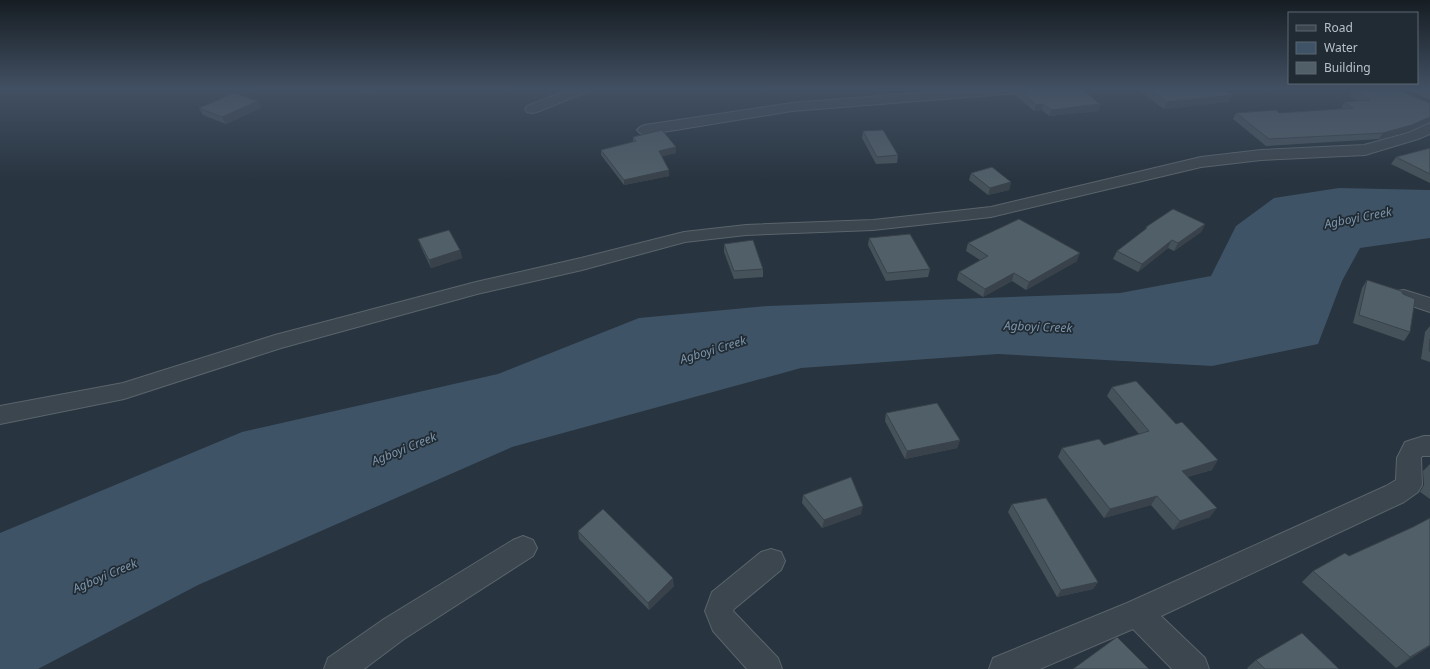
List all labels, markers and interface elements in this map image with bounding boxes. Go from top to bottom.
legend [1288,12,1418,84]
text: Road [1324,19,1353,36]
text: Water [1324,39,1358,56]
text: Building [1324,59,1371,76]
water label: Agboyi Creek [1322,202,1394,233]
water label: Agboyi Creek [1003,317,1074,336]
water label: Agboyi Creek [677,331,749,368]
water label: Agboyi Creek [368,427,440,470]
water label: Agboyi Creek [69,554,141,597]

